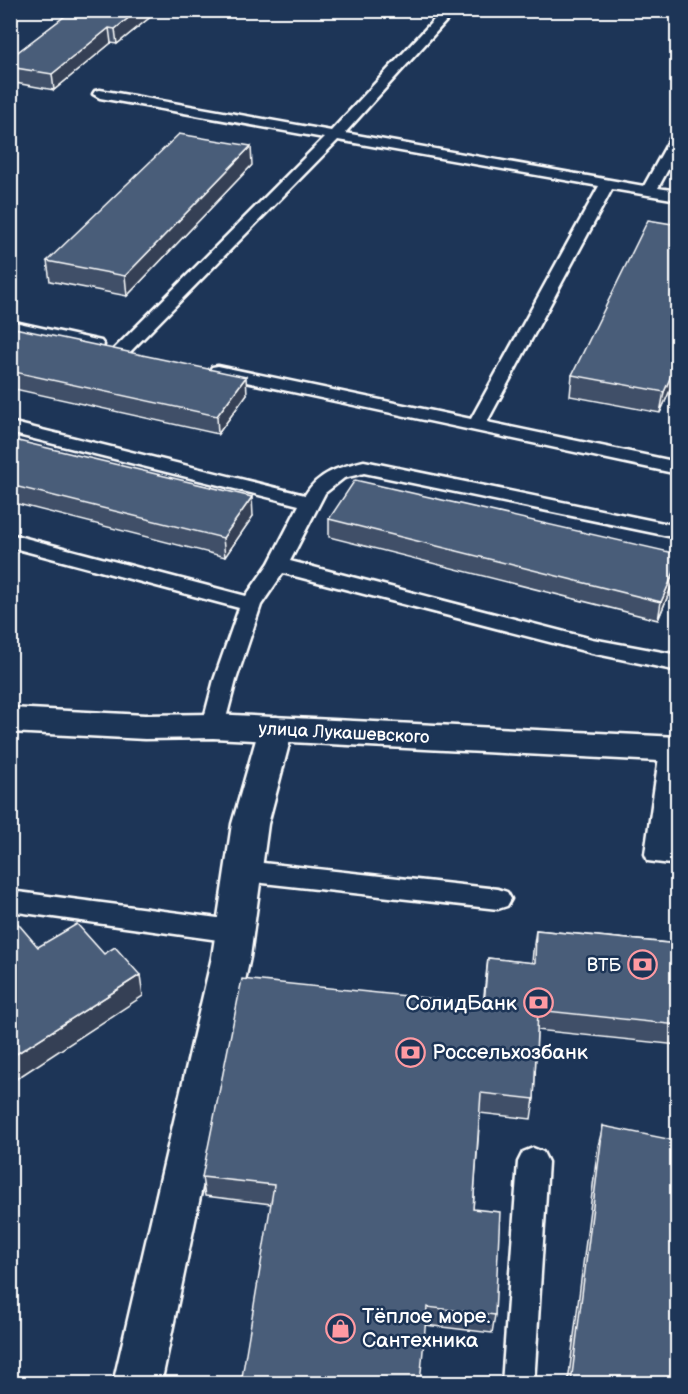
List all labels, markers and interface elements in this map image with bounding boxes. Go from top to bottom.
street label: улица Лукашевского [258,718,430,748]
bank icon: ВТБ [626,949,658,981]
place label: ВТБ [587,955,622,976]
bank icon: СолидБанк [522,987,554,1019]
place label: СолидБанк [406,991,517,1016]
bank icon: Россельхозбанк [395,1036,427,1068]
place label: Россельхозбанк [432,1040,588,1065]
place label: Тёплое море. Сантехника [362,1304,491,1353]
shop icon: Тёплое море. Сантехника [325,1312,357,1344]

